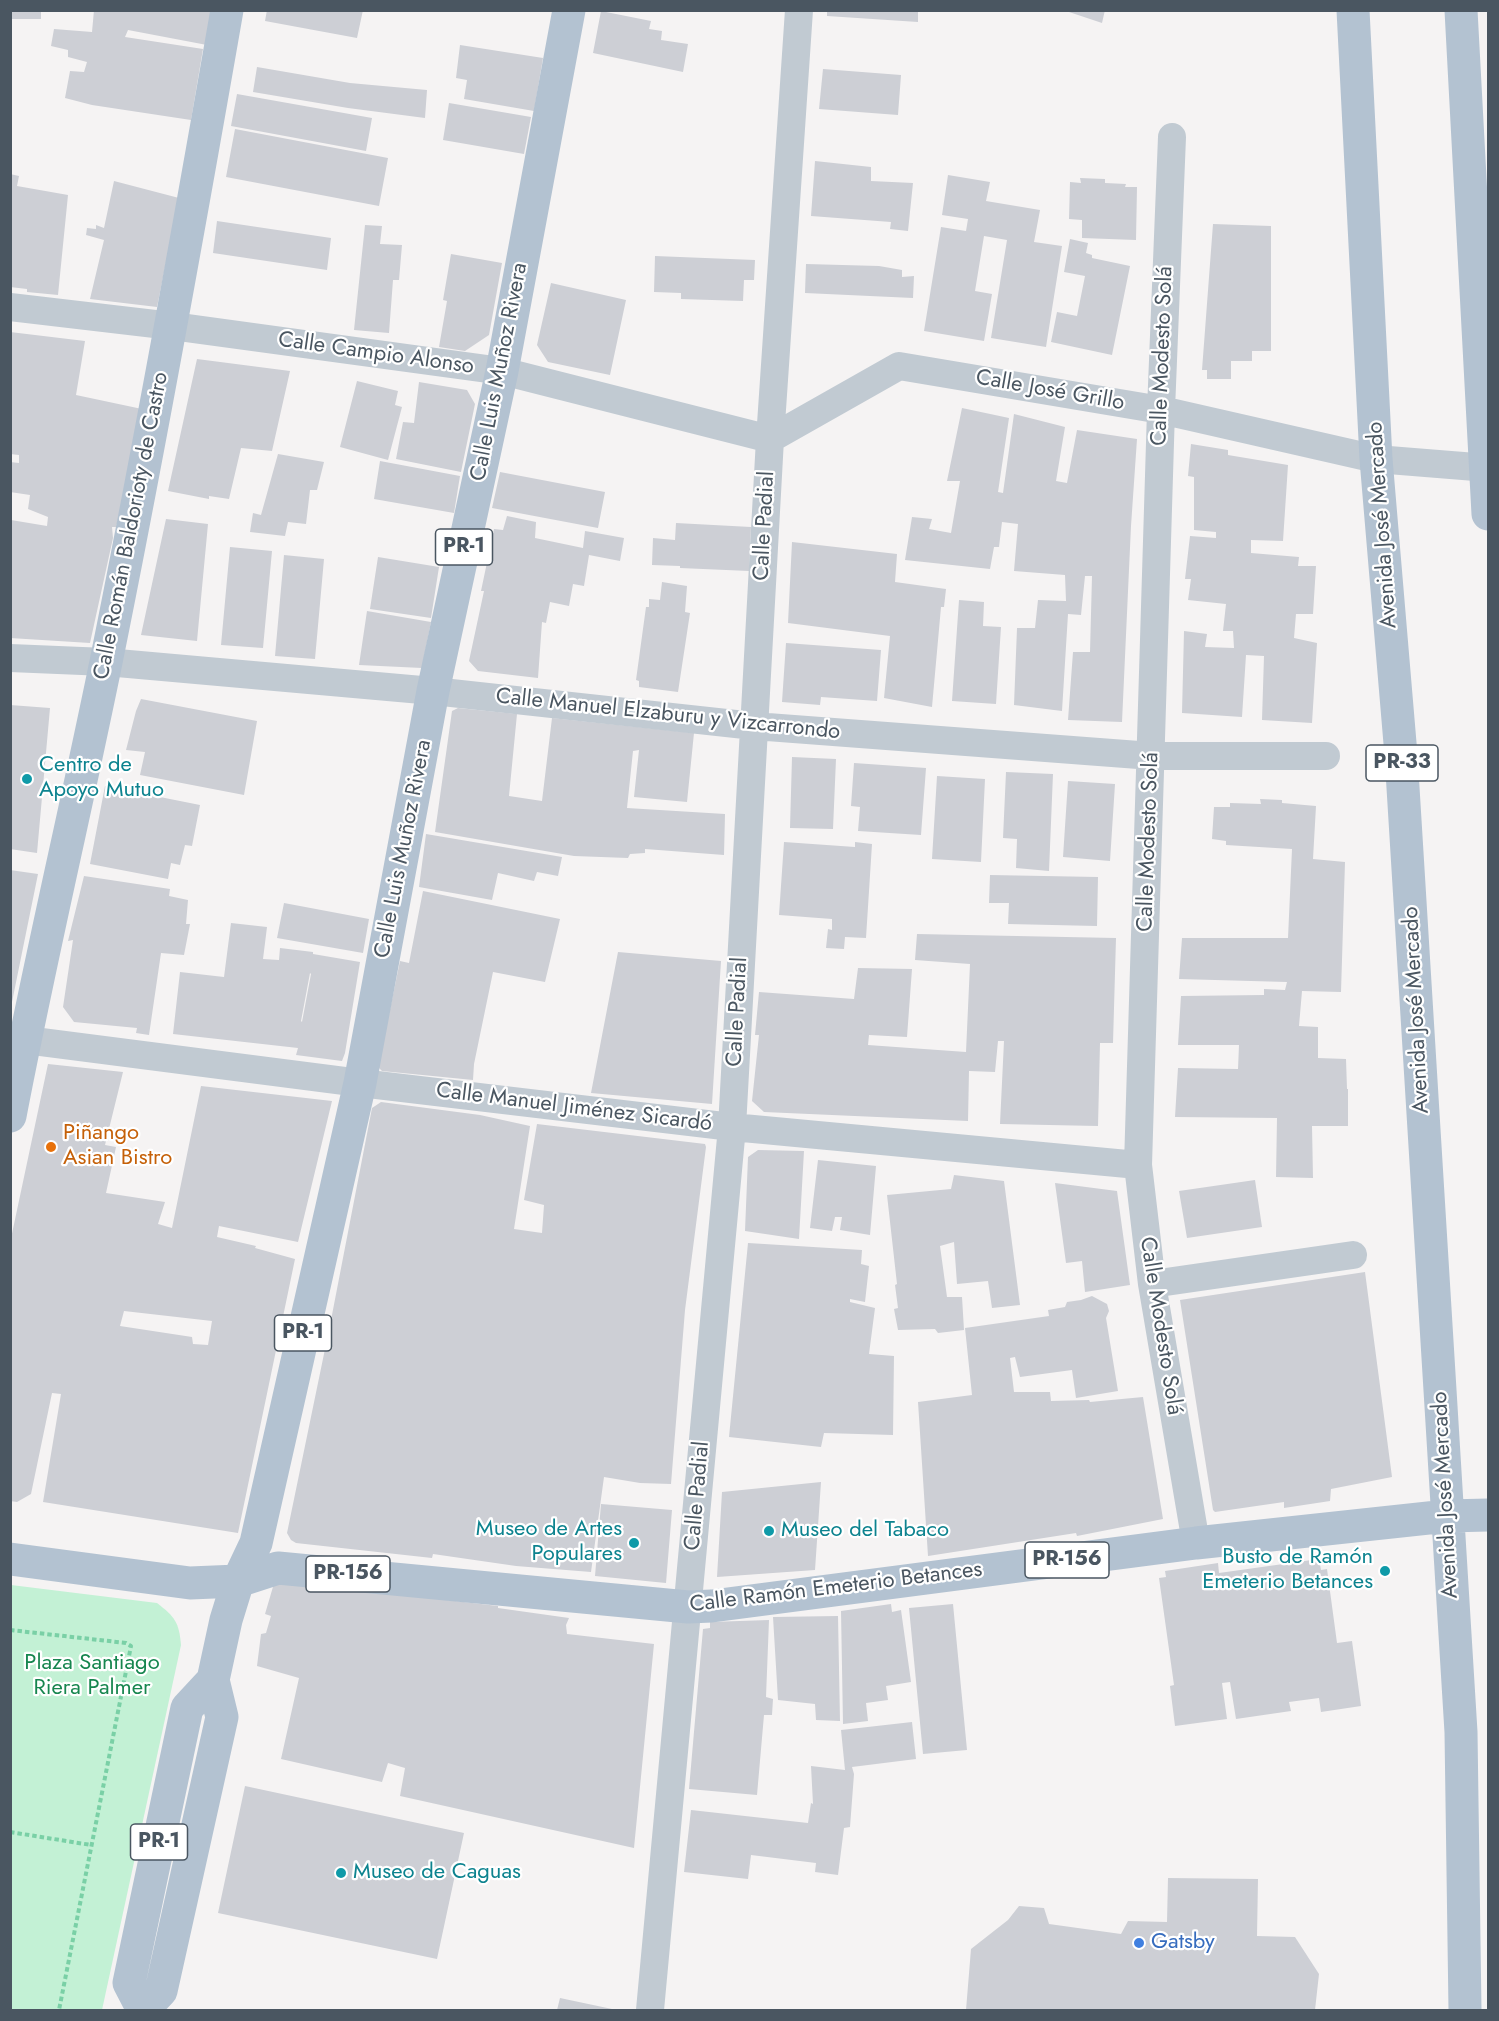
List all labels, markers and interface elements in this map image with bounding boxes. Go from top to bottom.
street label: Calle Luis Muñoz Rivera [466,260,534,484]
street label: Calle Modesto Solá [1147,266,1179,446]
street label: Calle Campio Alonso [276,327,476,381]
street label: Calle José Grillo [974,365,1126,417]
street label: Calle Román Baldorioty de Castro [89,370,175,682]
street label: Avenida José Mercado [1363,421,1403,629]
street label: Calle Padial [749,471,781,581]
road number: PR-1 [436,529,492,565]
street label: Calle Manuel Elzaburu y Vizcarrondo [495,684,841,746]
street label: Calle Luis Muñoz Rivera [370,737,438,961]
road number: PR-33 [1366,745,1438,781]
street label: Calle Modesto Solá [1133,752,1165,932]
place label: Centro de Apoyo Mutuo [39,753,164,804]
marker: Centro de Apoyo Mutuo [20,772,34,786]
street label: Avenida José Mercado [1398,906,1436,1114]
street label: Calle Padial [722,957,754,1067]
street label: Calle Manuel Jiménez Sicardó [434,1078,714,1138]
place label: Piñango Asian Bistro [63,1121,172,1172]
marker: Piñango Asian Bistro [44,1140,58,1154]
street label: Calle Modesto Solá [1133,1235,1187,1417]
road number: PR-1 [274,1315,332,1351]
street label: Avenida José Mercado [1427,1391,1465,1599]
street label: Calle Padial [680,1440,716,1552]
place label: Museo de Artes Populares [476,1517,622,1568]
place label: Museo del Tabaco [781,1518,949,1544]
marker: Museo del Tabaco [762,1524,776,1538]
marker: Museo de Artes Populares [627,1536,641,1550]
road number: PR-156 [1025,1542,1109,1578]
place label: Busto de Ramón Emeterio Betances [1202,1545,1373,1597]
road number: PR-156 [306,1556,390,1592]
street label: Calle Ramón Emeterio Betances [688,1557,984,1619]
marker: Busto de Ramón Emeterio Betances [1378,1564,1392,1578]
park label: Plaza Santiago Riera Palmer [24,1651,160,1702]
road number: PR-1 [130,1824,188,1860]
place label: Museo de Caguas [353,1860,521,1886]
marker: Museo de Caguas [334,1866,348,1880]
place label: Gatsby [1151,1930,1215,1956]
marker: Gatsby [1132,1936,1146,1950]

